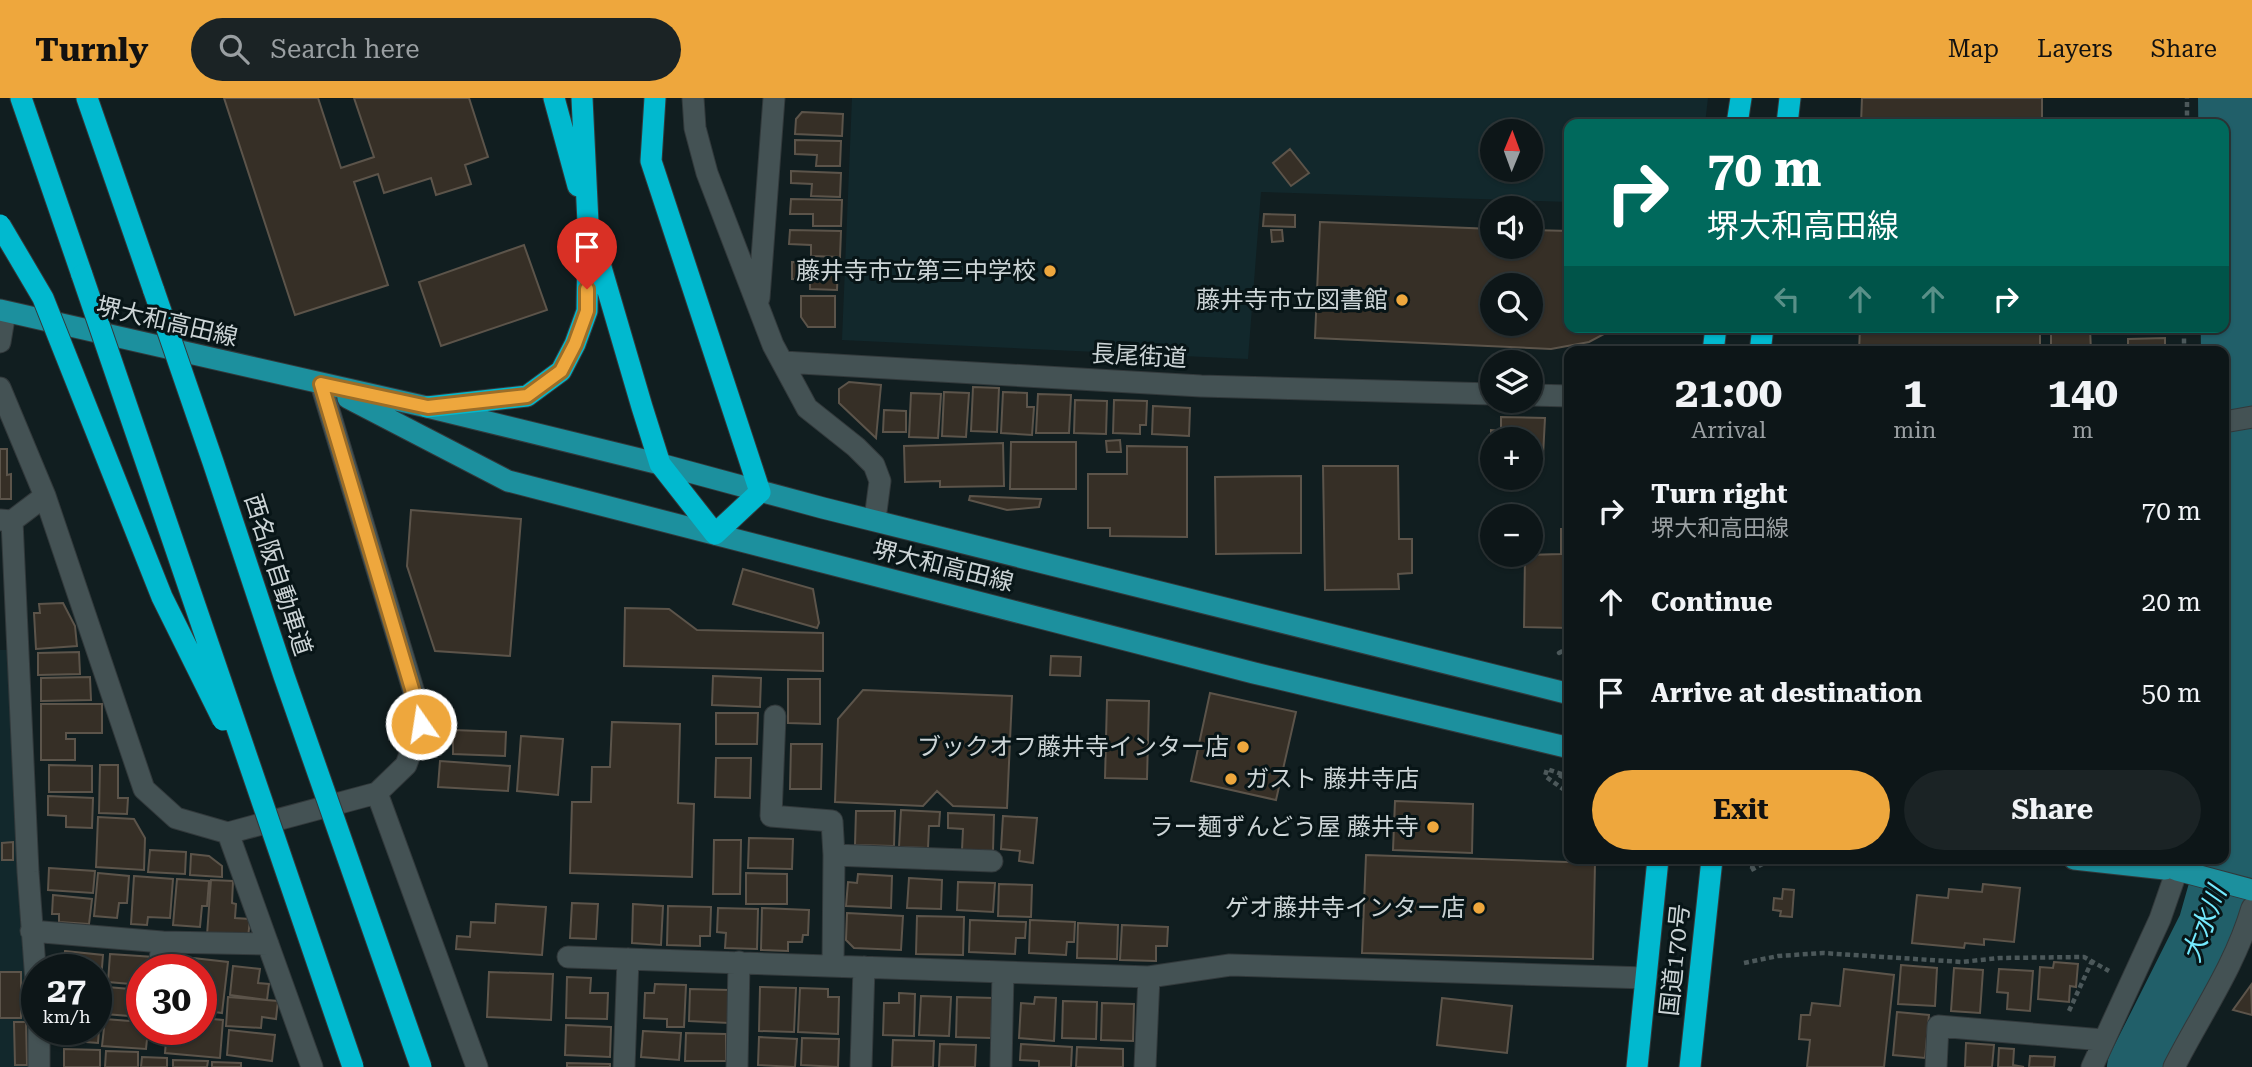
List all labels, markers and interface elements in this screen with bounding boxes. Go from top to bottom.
search box [191,18,681,81]
text: Turnly [35,30,149,69]
icon: search [215,30,253,68]
text: Search here [271,34,419,64]
text: Map [1948,35,1999,63]
text: Layers [2037,35,2113,63]
text: Share [2151,35,2217,63]
north arrow [1480,119,1544,182]
map controls [1480,119,1543,567]
text: 70 m [1707,141,1822,198]
icon: right [1592,147,1683,238]
button: sound [1480,196,1543,259]
text: 堺大和高田線 [1707,207,1899,245]
pin [557,217,617,289]
icon: arrive [568,228,606,266]
place label: 藤井寺市立第三中学校 [796,257,1036,285]
marker: 藤井寺市立第三中学校 [1042,263,1058,279]
button: search [1480,273,1543,336]
icon: left [1768,280,1806,318]
icon: ahead [1841,280,1879,318]
icon: ahead [1914,280,1952,318]
icon: right [1987,280,2025,318]
place label: 藤井寺市立図書館 [1196,286,1388,314]
street label: 堺大和高田線 [94,292,240,352]
marker: 藤井寺市立図書館 [1394,292,1410,308]
street label: 長尾街道 [1090,340,1188,372]
button: layers [1480,350,1543,413]
text: 21:00 [1675,368,1782,417]
text: 1 [1903,368,1927,417]
text: 140 [2047,368,2118,417]
text: Arrival [1691,417,1766,444]
text: min [1893,417,1936,444]
text: m [2072,417,2093,444]
button: + [1480,427,1543,490]
text: Turn right [1651,479,1787,509]
street label: 西名阪自動車道 [239,491,317,659]
icon: right [1592,492,1630,530]
text: 70 m [2142,496,2201,526]
button: − [1480,504,1543,567]
text: 堺大和高田線 [1651,515,1789,542]
street label: 堺大和高田線 [870,535,1016,597]
icon: ahead [1592,583,1630,621]
text: Continue [1651,587,1773,617]
text: 20 m [2142,587,2201,617]
icon: arrive [1592,674,1630,712]
text: Arrive at destination [1651,678,1922,708]
text: 50 m [2142,678,2201,708]
position arrow [384,687,458,761]
place label: ブックオフ藤井寺インター店 [917,733,1229,761]
marker: ブックオフ藤井寺インター店 [1235,739,1251,755]
place label: ガスト 藤井寺店 [1245,765,1419,793]
button: Exit [1592,770,1890,850]
button: Share [1904,770,2201,850]
marker: ガスト 藤井寺店 [1223,771,1239,787]
place label: ラー麺ずんどう屋 藤井寺 [1150,813,1419,841]
marker: ラー麺ずんどう屋 藤井寺 [1425,819,1441,835]
water label: 大水川 [2176,879,2233,966]
place label: ゲオ藤井寺インター店 [1225,894,1465,922]
marker: ゲオ藤井寺インター店 [1471,900,1487,916]
street label: 国道170号 [1655,903,1695,1017]
speed limit sign: 30 [126,954,217,1045]
text: 27 [47,970,86,1011]
text: km/h [42,1006,91,1027]

